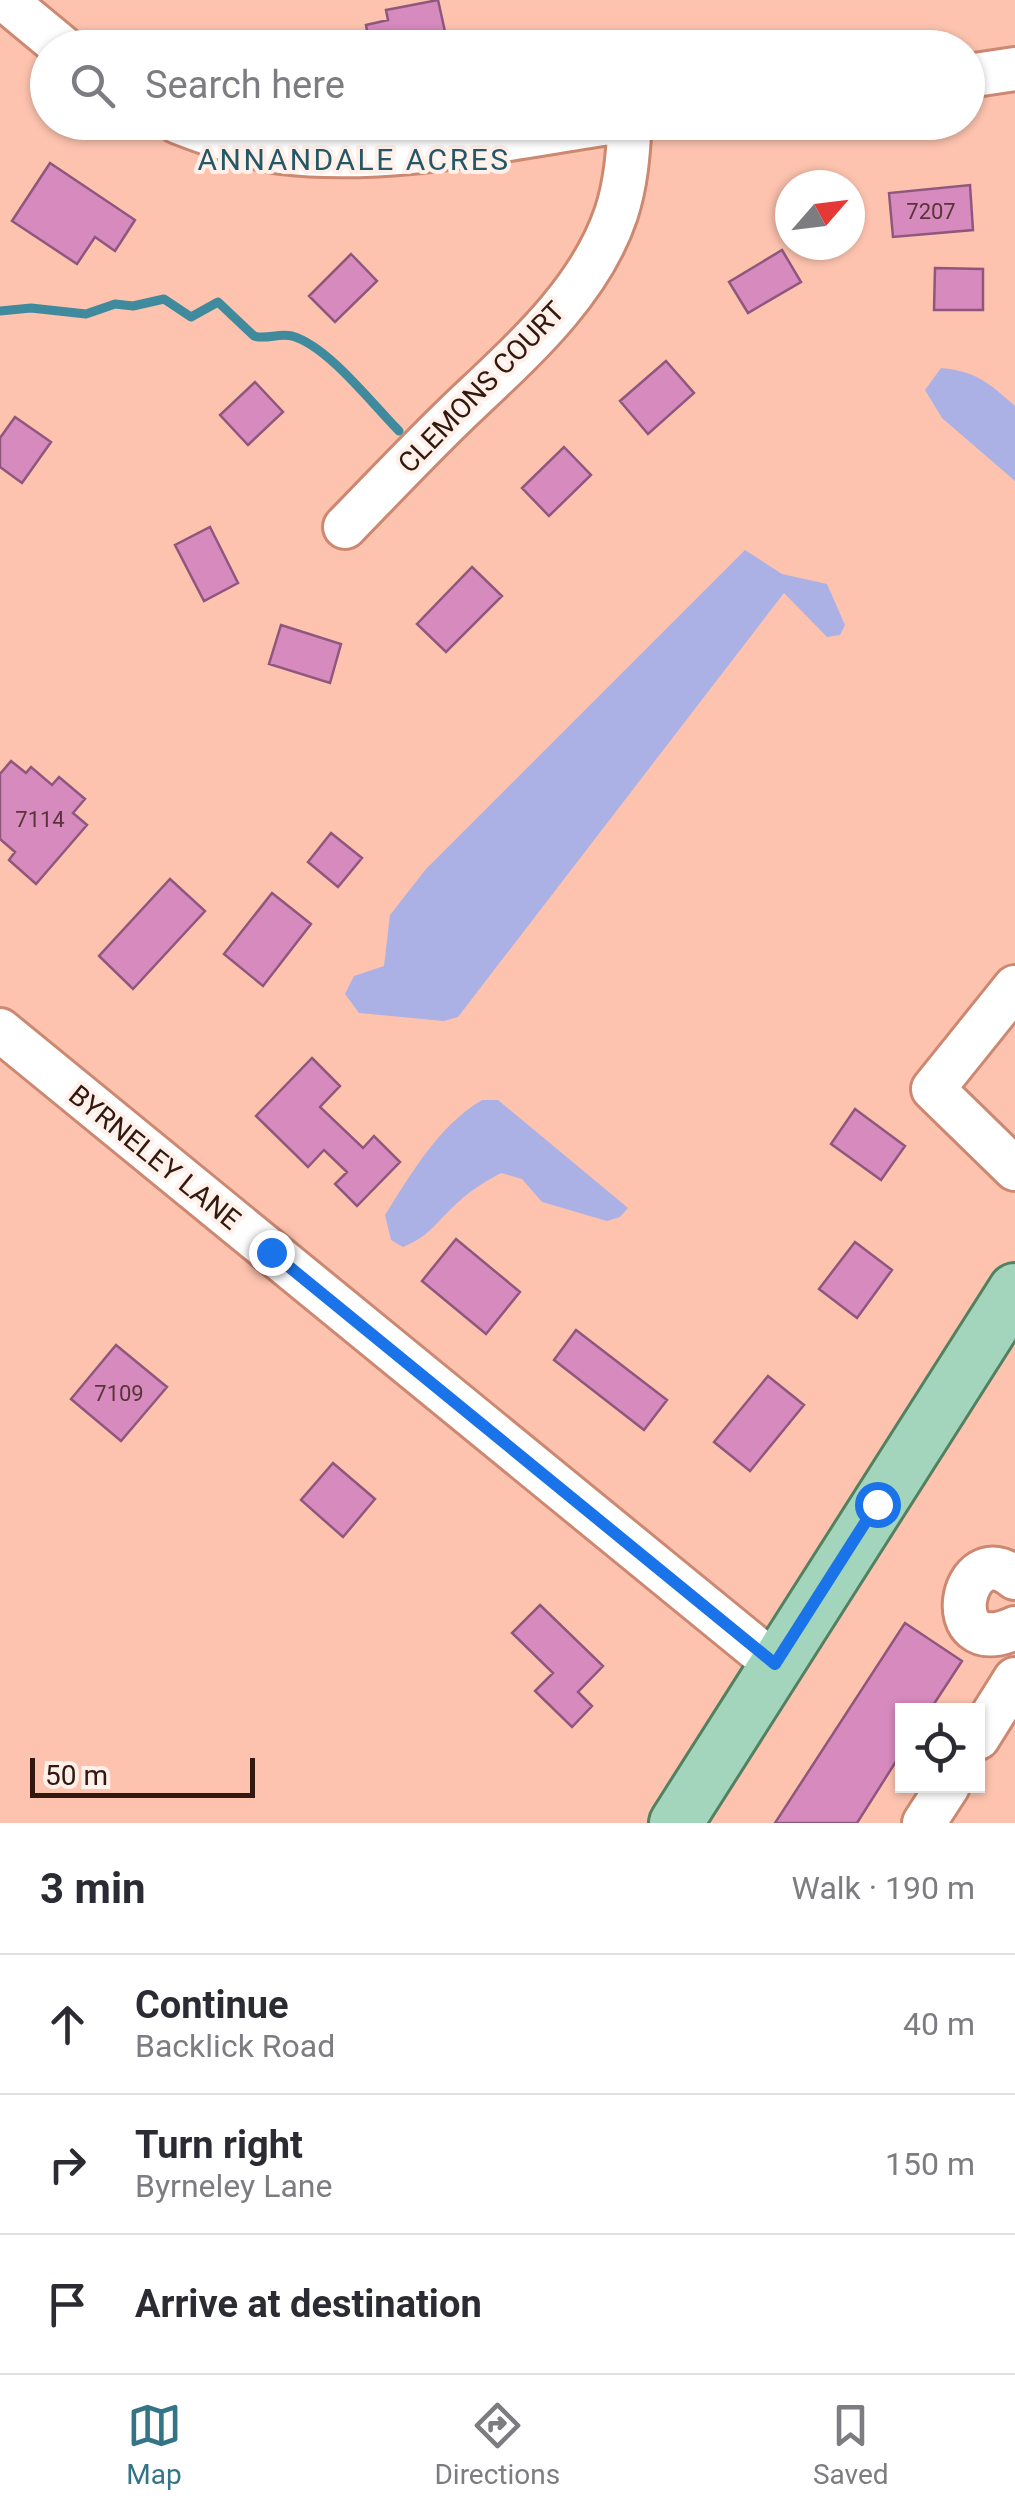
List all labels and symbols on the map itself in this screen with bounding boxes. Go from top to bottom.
district label: ANNANDALE ACRES [198,142,511,177]
north arrow [775,170,865,260]
house number: 7207 [906,199,956,224]
street label: CLEMONS COURT [391,295,572,480]
house number: 7114 [15,807,65,832]
street label: BYRNELEY LANE [62,1078,247,1237]
route end [249,1230,295,1276]
house number: 7109 [94,1381,144,1406]
route start [855,1482,901,1528]
scale bar [30,1753,255,1798]

